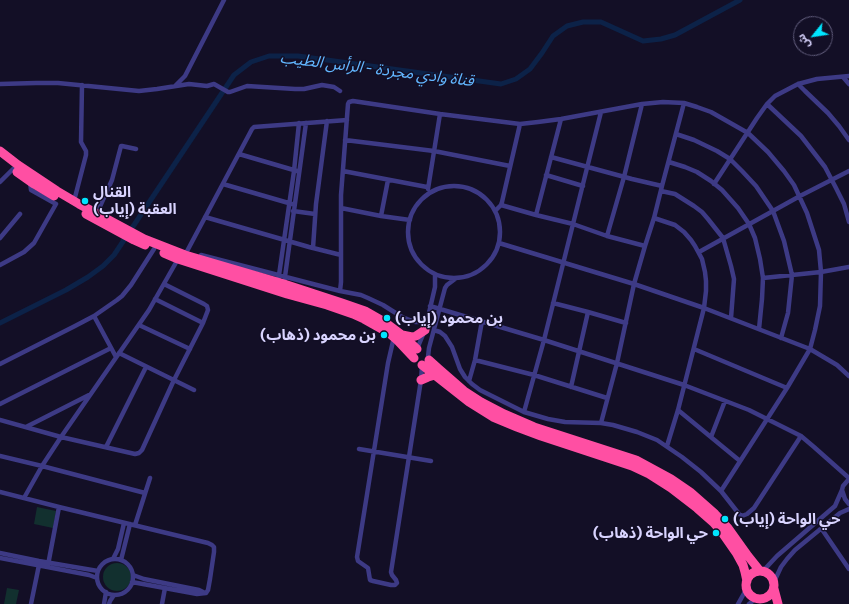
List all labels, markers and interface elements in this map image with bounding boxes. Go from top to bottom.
north arrow [793,16,833,56]
text: ش [794,32,812,52]
water label: قناة وادي مجردة - الرأس الطيب [279,48,475,90]
place label: القنال العقبة (إياب) [93,183,177,218]
marker: القنال العقبة (إياب) [80,196,90,206]
place label: بن محمود (إياب) [395,309,503,327]
marker: بن محمود (إياب) [382,313,392,323]
place label: بن محمود (ذهاب) [260,326,376,344]
marker: بن محمود (ذهاب) [379,330,389,340]
place label: حي الواحة (إياب) [733,510,840,528]
marker: حي الواحة (إياب) [720,514,730,524]
place label: حي الواحة (ذهاب) [593,524,708,542]
marker: حي الواحة (ذهاب) [711,528,721,538]

